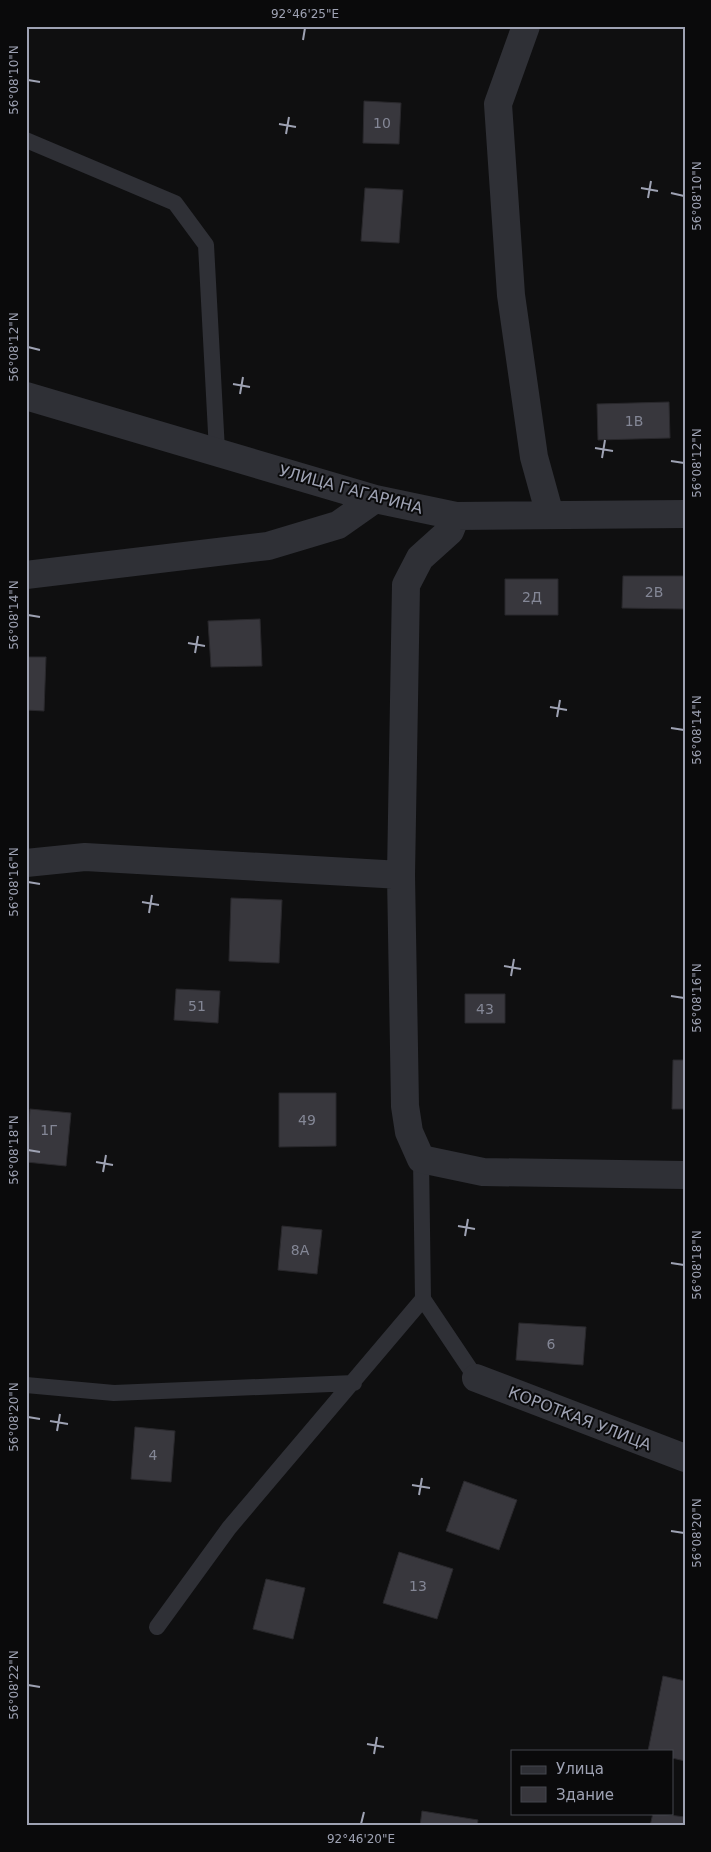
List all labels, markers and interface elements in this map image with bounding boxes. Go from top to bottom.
text: 92°46'25"E [271,7,339,21]
text: 56°08'10"N [7,45,21,115]
house number: 10 [373,115,391,131]
text: 56°08'10"N [690,161,704,231]
text: 56°08'12"N [7,312,21,382]
house number: 1В [625,413,643,429]
text: 56°08'12"N [690,428,704,498]
street label: УЛИЦА ГАГАРИНА [277,461,425,518]
text: 56°08'14"N [7,580,21,650]
house number: 2В [645,584,663,600]
house number: 2Д [522,589,542,605]
text: 56°08'14"N [690,695,704,765]
text: 56°08'16"N [7,847,21,917]
text: 56°08'16"N [690,963,704,1033]
house number: 51 [188,998,206,1014]
house number: 43 [476,1001,494,1017]
house number: 49 [298,1112,316,1128]
text: 56°08'18"N [7,1115,21,1185]
house number: 1Г [40,1122,58,1138]
text: 56°08'18"N [690,1230,704,1300]
house number: 8А [291,1242,310,1258]
house number: 6 [547,1336,556,1352]
text: 56°08'20"N [7,1382,21,1452]
street label: КОРОТКАЯ УЛИЦА [506,1382,654,1455]
house number: 4 [149,1447,158,1463]
text: 56°08'20"N [690,1498,704,1568]
house number: 13 [409,1578,427,1594]
text: 56°08'22"N [7,1650,21,1720]
legend [511,1750,674,1814]
text: Улица [556,1760,604,1778]
text: Здание [556,1786,614,1804]
text: 92°46'20"E [327,1832,395,1846]

